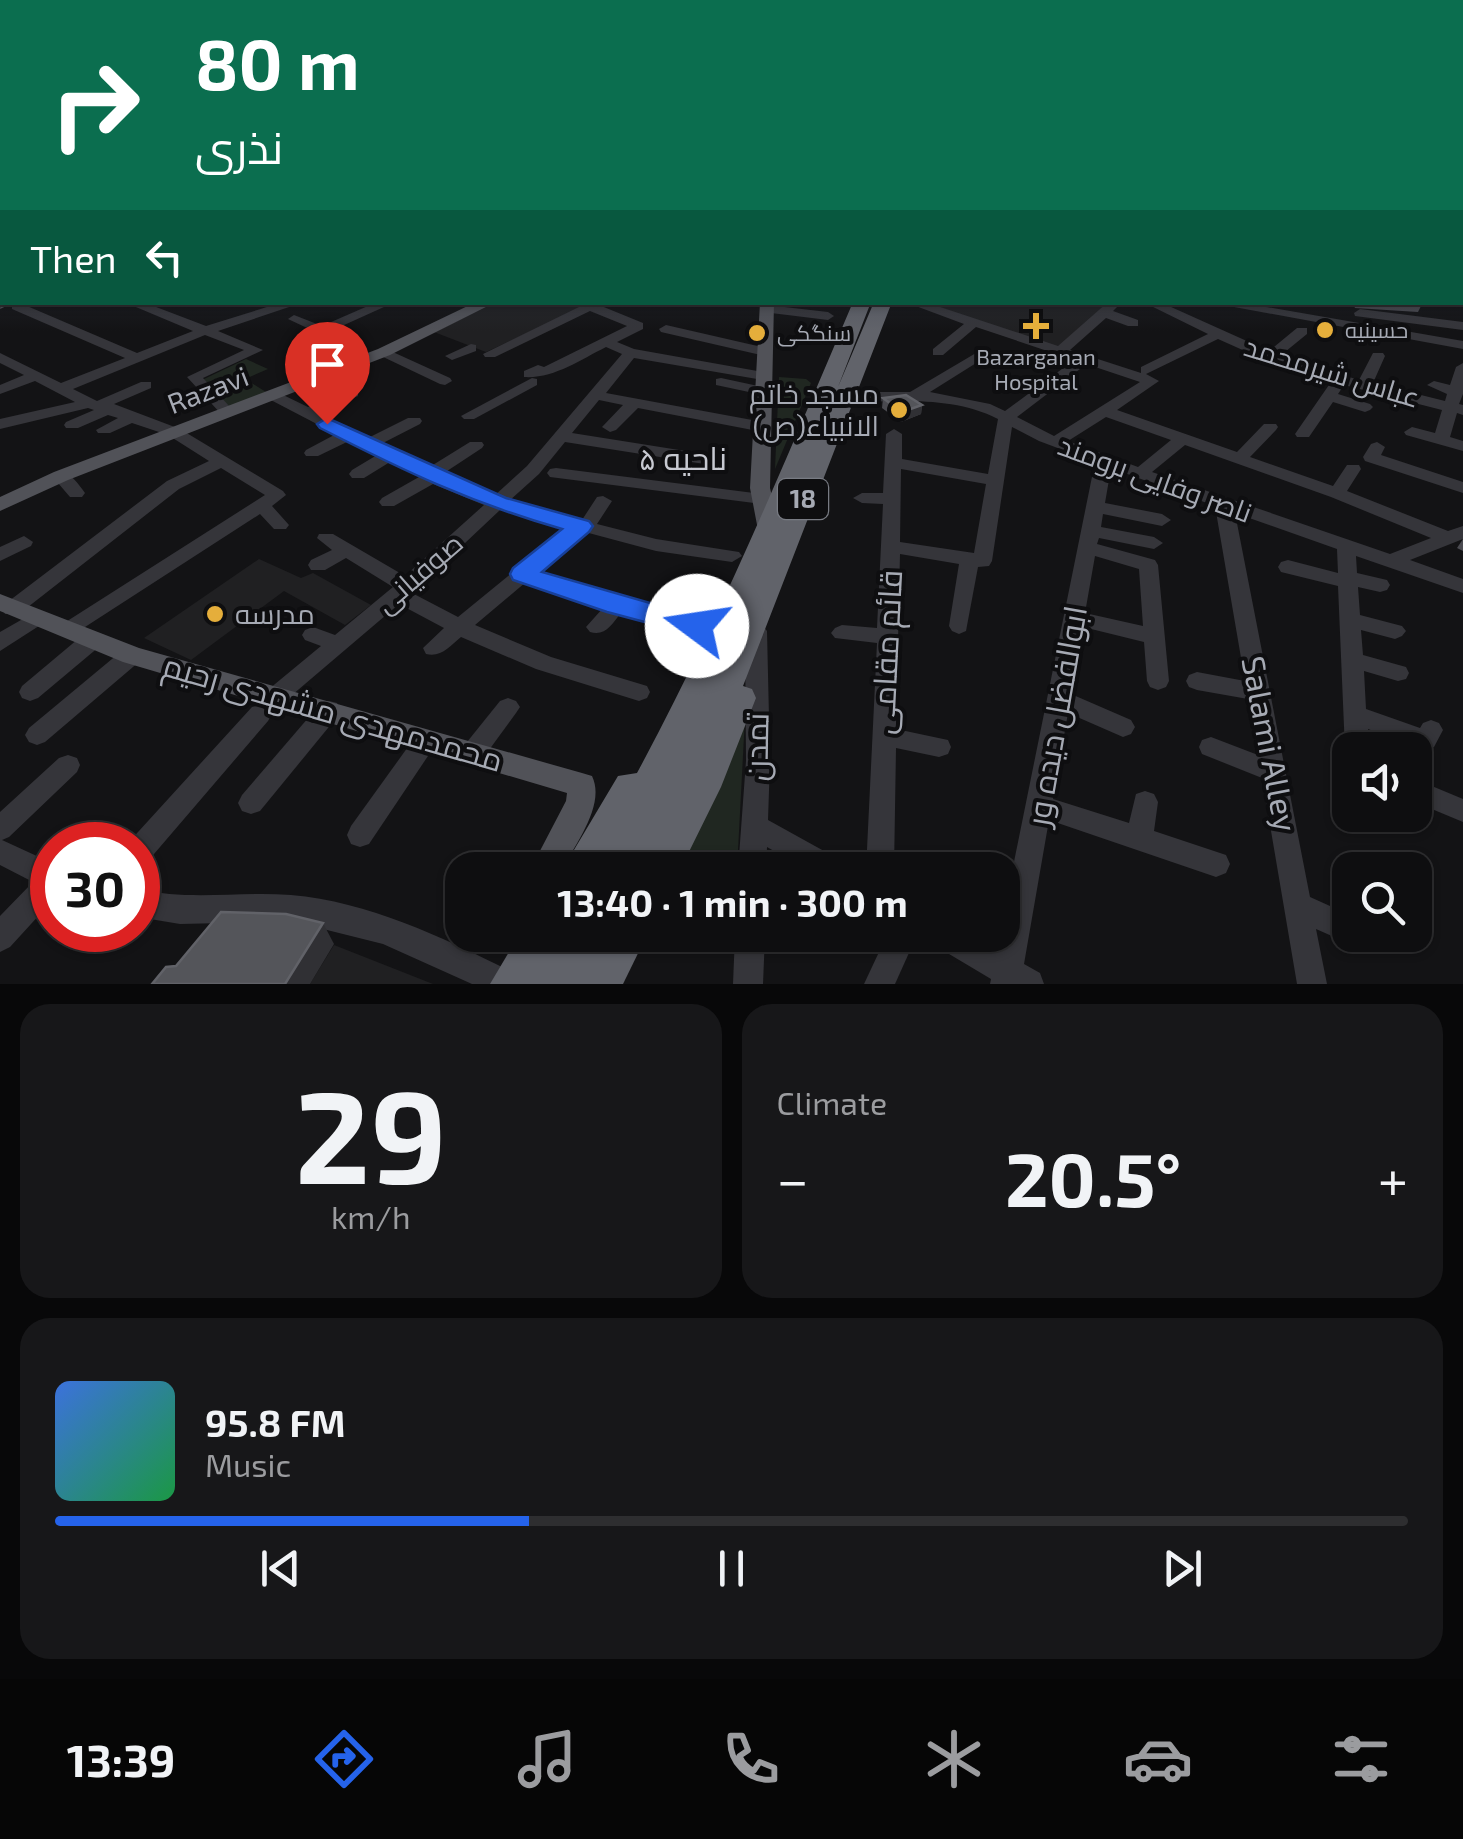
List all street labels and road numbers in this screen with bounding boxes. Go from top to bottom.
street label: عباس شیرمحمد [1240,328,1424,415]
street label: Razavi [162,358,253,420]
street label: ناصر وفایی برومند [1053,427,1257,530]
road number: 18 [778,479,828,519]
street label: صوفیانی [368,525,470,620]
street label: قائم مقامی [862,569,913,735]
street label: ابوالفضل دیده ور [1017,602,1095,831]
street label: محمدمهدی مشهدی رحیم [158,644,508,783]
street label: Salami Alley [1235,653,1307,835]
street label: تمدن [735,712,777,782]

